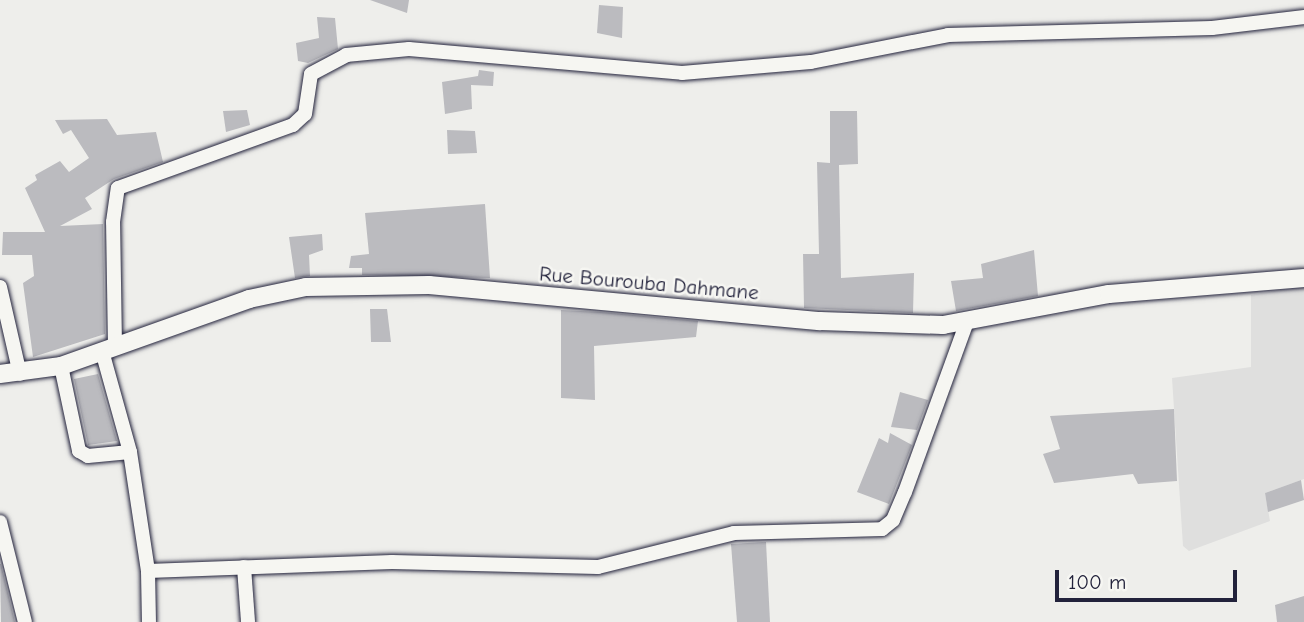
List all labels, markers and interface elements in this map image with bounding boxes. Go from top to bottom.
street label: Rue Bourouba Dahmane [538,261,760,305]
scale bar [1059,556,1241,600]
text: 100 m [1068,570,1126,594]

